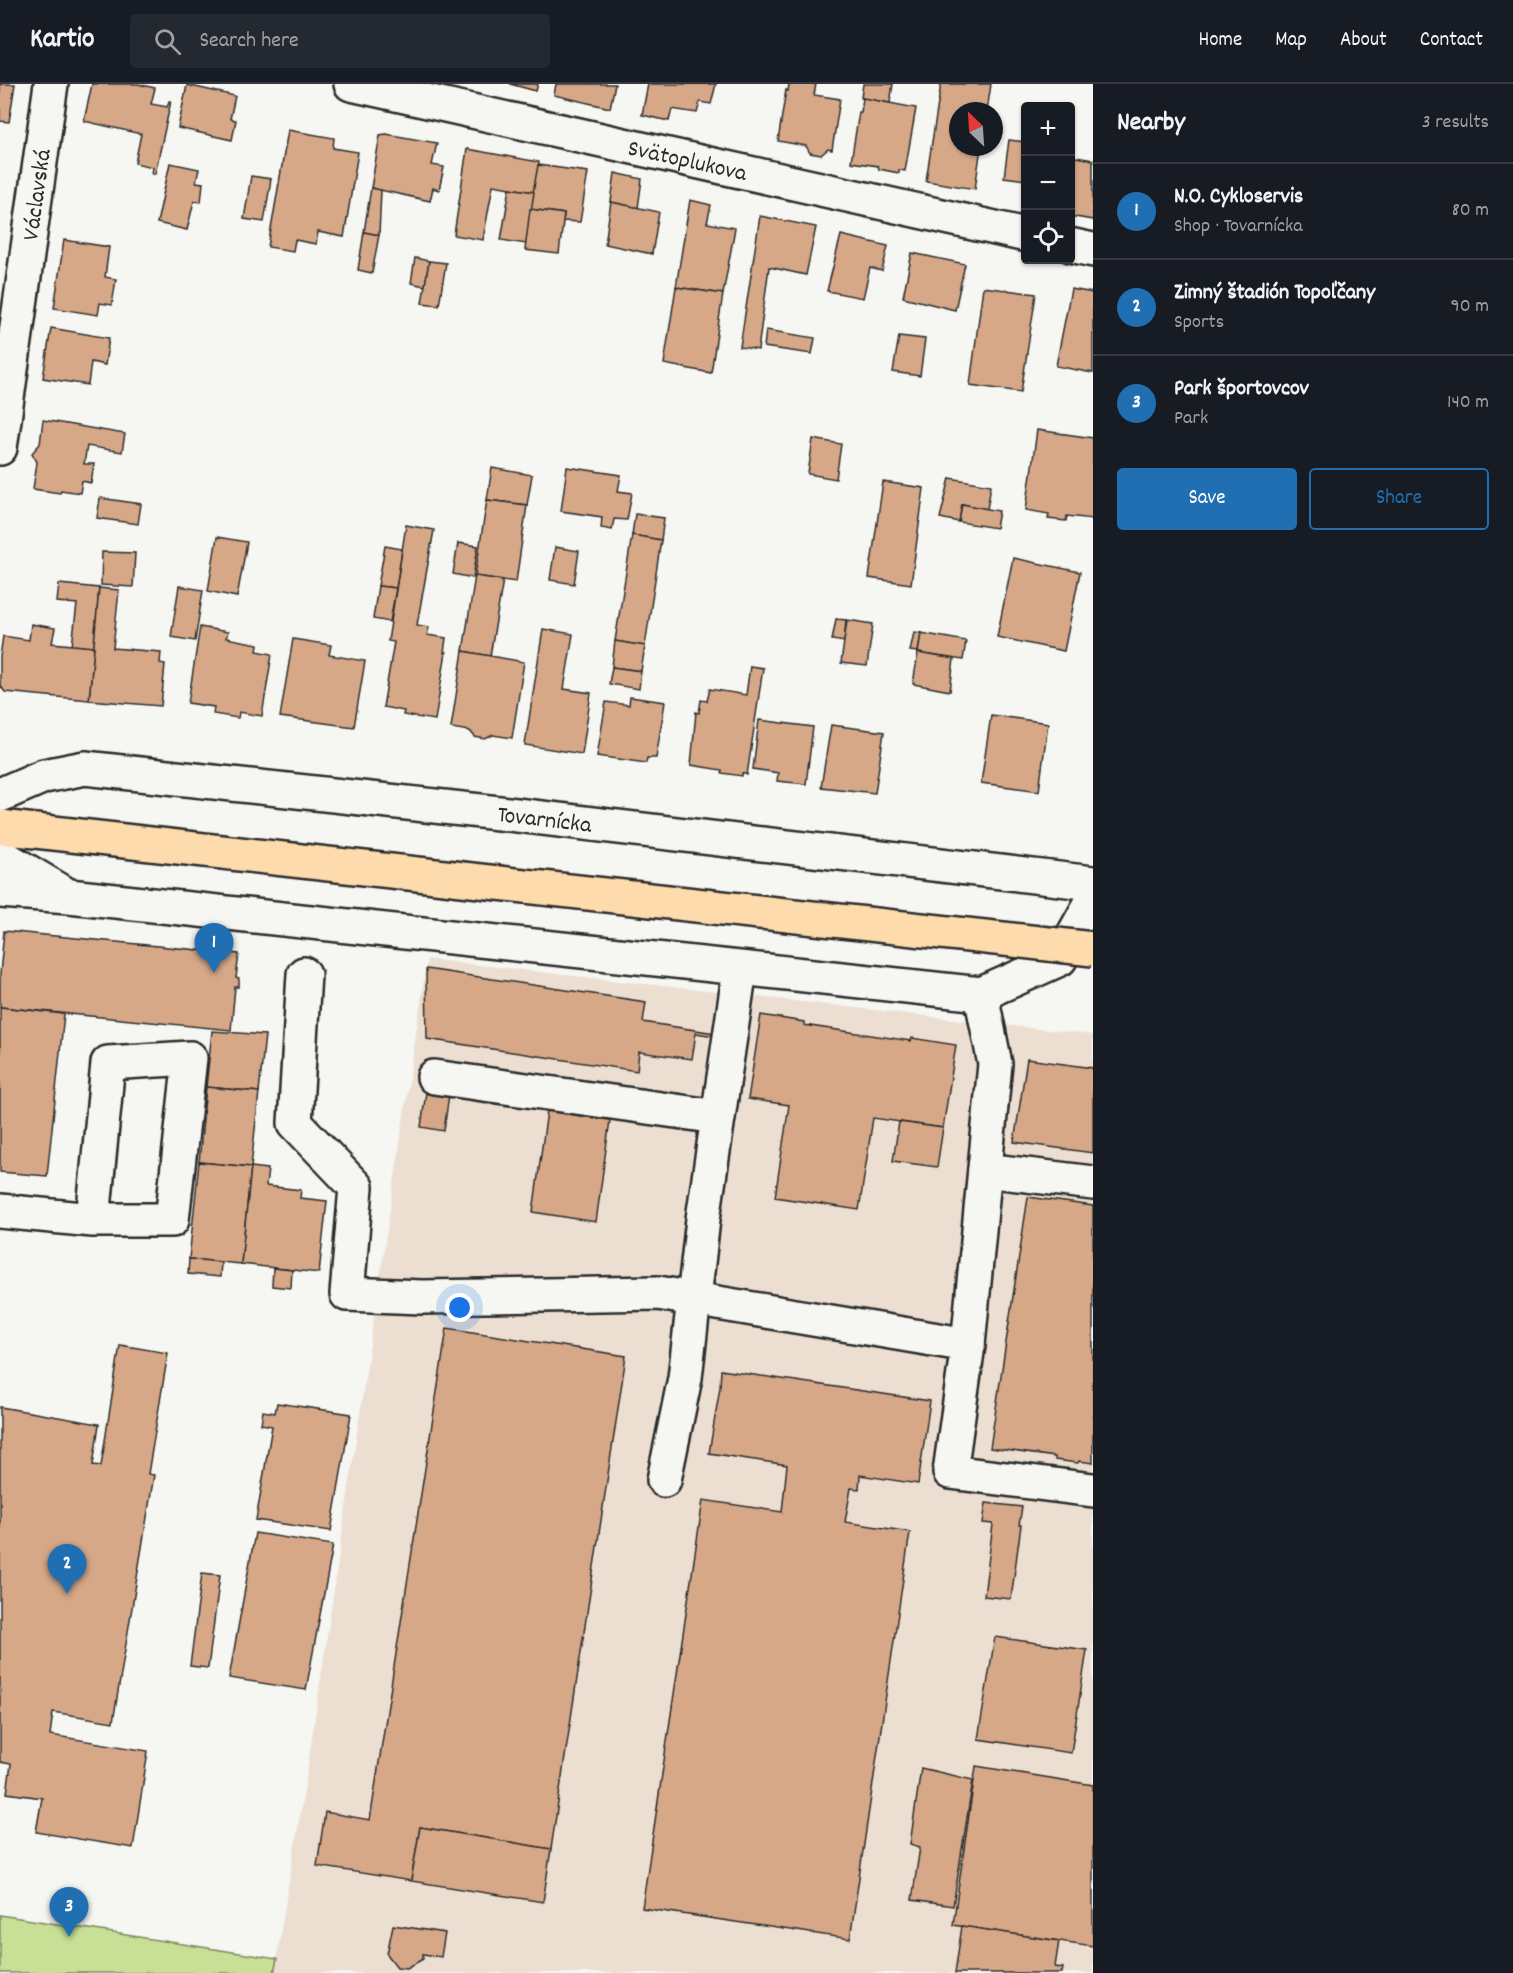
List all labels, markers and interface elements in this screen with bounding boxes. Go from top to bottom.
search box [130,14,550,68]
text: Kartio [30,21,94,61]
icon: search [151,25,184,58]
text: Search here [199,26,299,57]
text: Home [1198,26,1242,56]
text: Map [1275,26,1307,56]
text: About [1340,26,1387,56]
text: Contact [1420,26,1483,56]
north arrow [949,102,1003,156]
map controls [1021,102,1075,264]
button: + [1021,102,1075,156]
text: Nearby [1117,105,1185,142]
text: 3 results [1422,109,1489,137]
street label: Svätoplukova [624,132,751,192]
street label: Václavská [15,147,62,243]
button: − [1021,156,1075,210]
text: N.O. Cykloservis [1174,182,1303,213]
text: 1 [1134,197,1139,225]
text: 80 m [1452,197,1489,225]
button: locate [1021,210,1075,264]
text: Shop · Tovarnícka [1174,213,1303,241]
text: Zimný štadión Topoľčany [1174,278,1375,309]
text: 2 [1132,293,1141,321]
text: 90 m [1451,293,1489,321]
text: Sports [1174,309,1224,337]
text: Park športovcov [1174,374,1309,405]
text: 3 [1132,389,1141,417]
text: 140 m [1447,389,1489,417]
text: Park [1174,405,1208,433]
button: Save [1117,468,1297,530]
button: Share [1309,468,1489,530]
street label: Tovarnícka [495,799,594,844]
pin: 1 [194,924,234,973]
your location [445,1293,474,1322]
pin: 2 [48,1544,86,1594]
pin: 3 [50,1888,88,1937]

